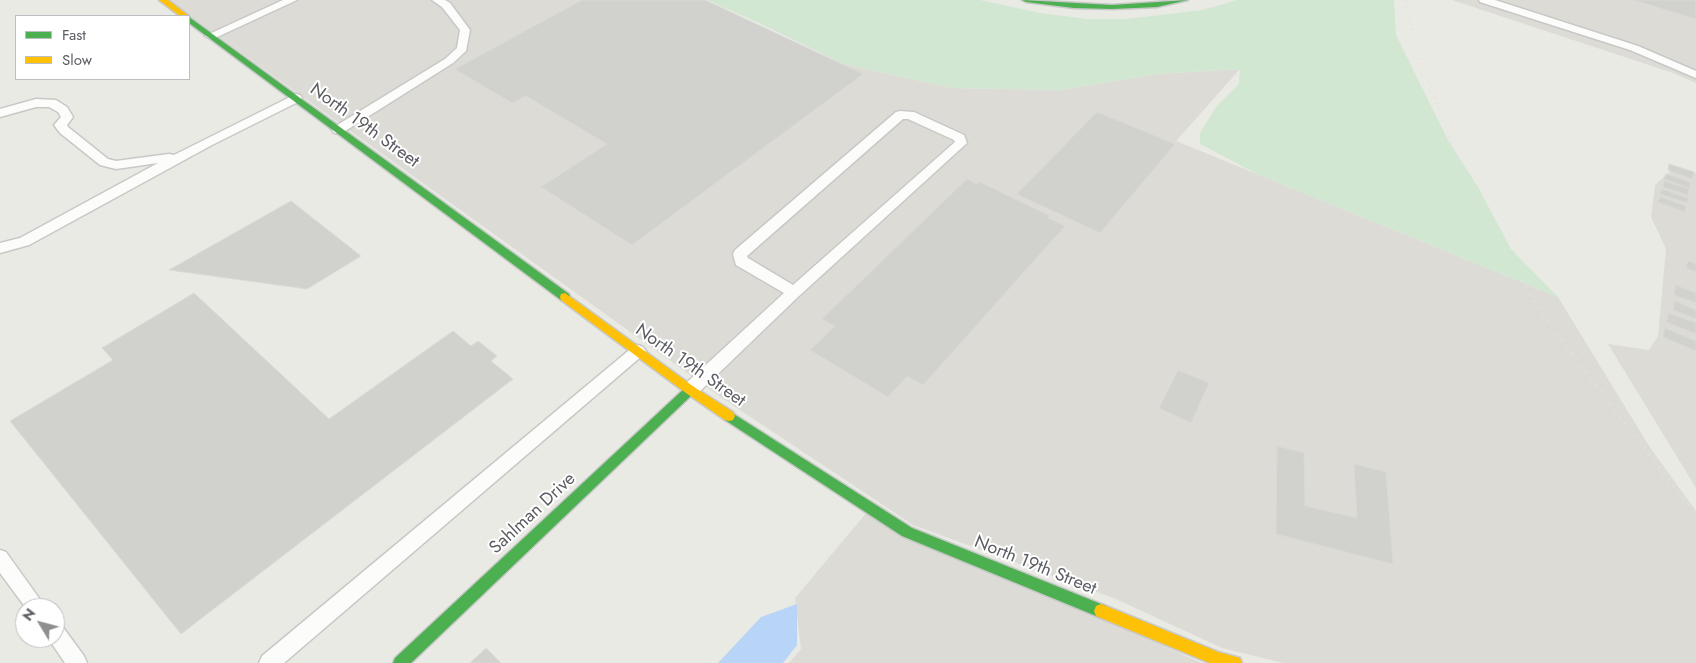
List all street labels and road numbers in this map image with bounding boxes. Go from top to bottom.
street label: North 19th Street [305,79,423,173]
street label: North 19th Street [631,320,749,412]
street label: Sahlman Drive [486,469,580,559]
street label: North 19th Street [971,532,1099,600]

